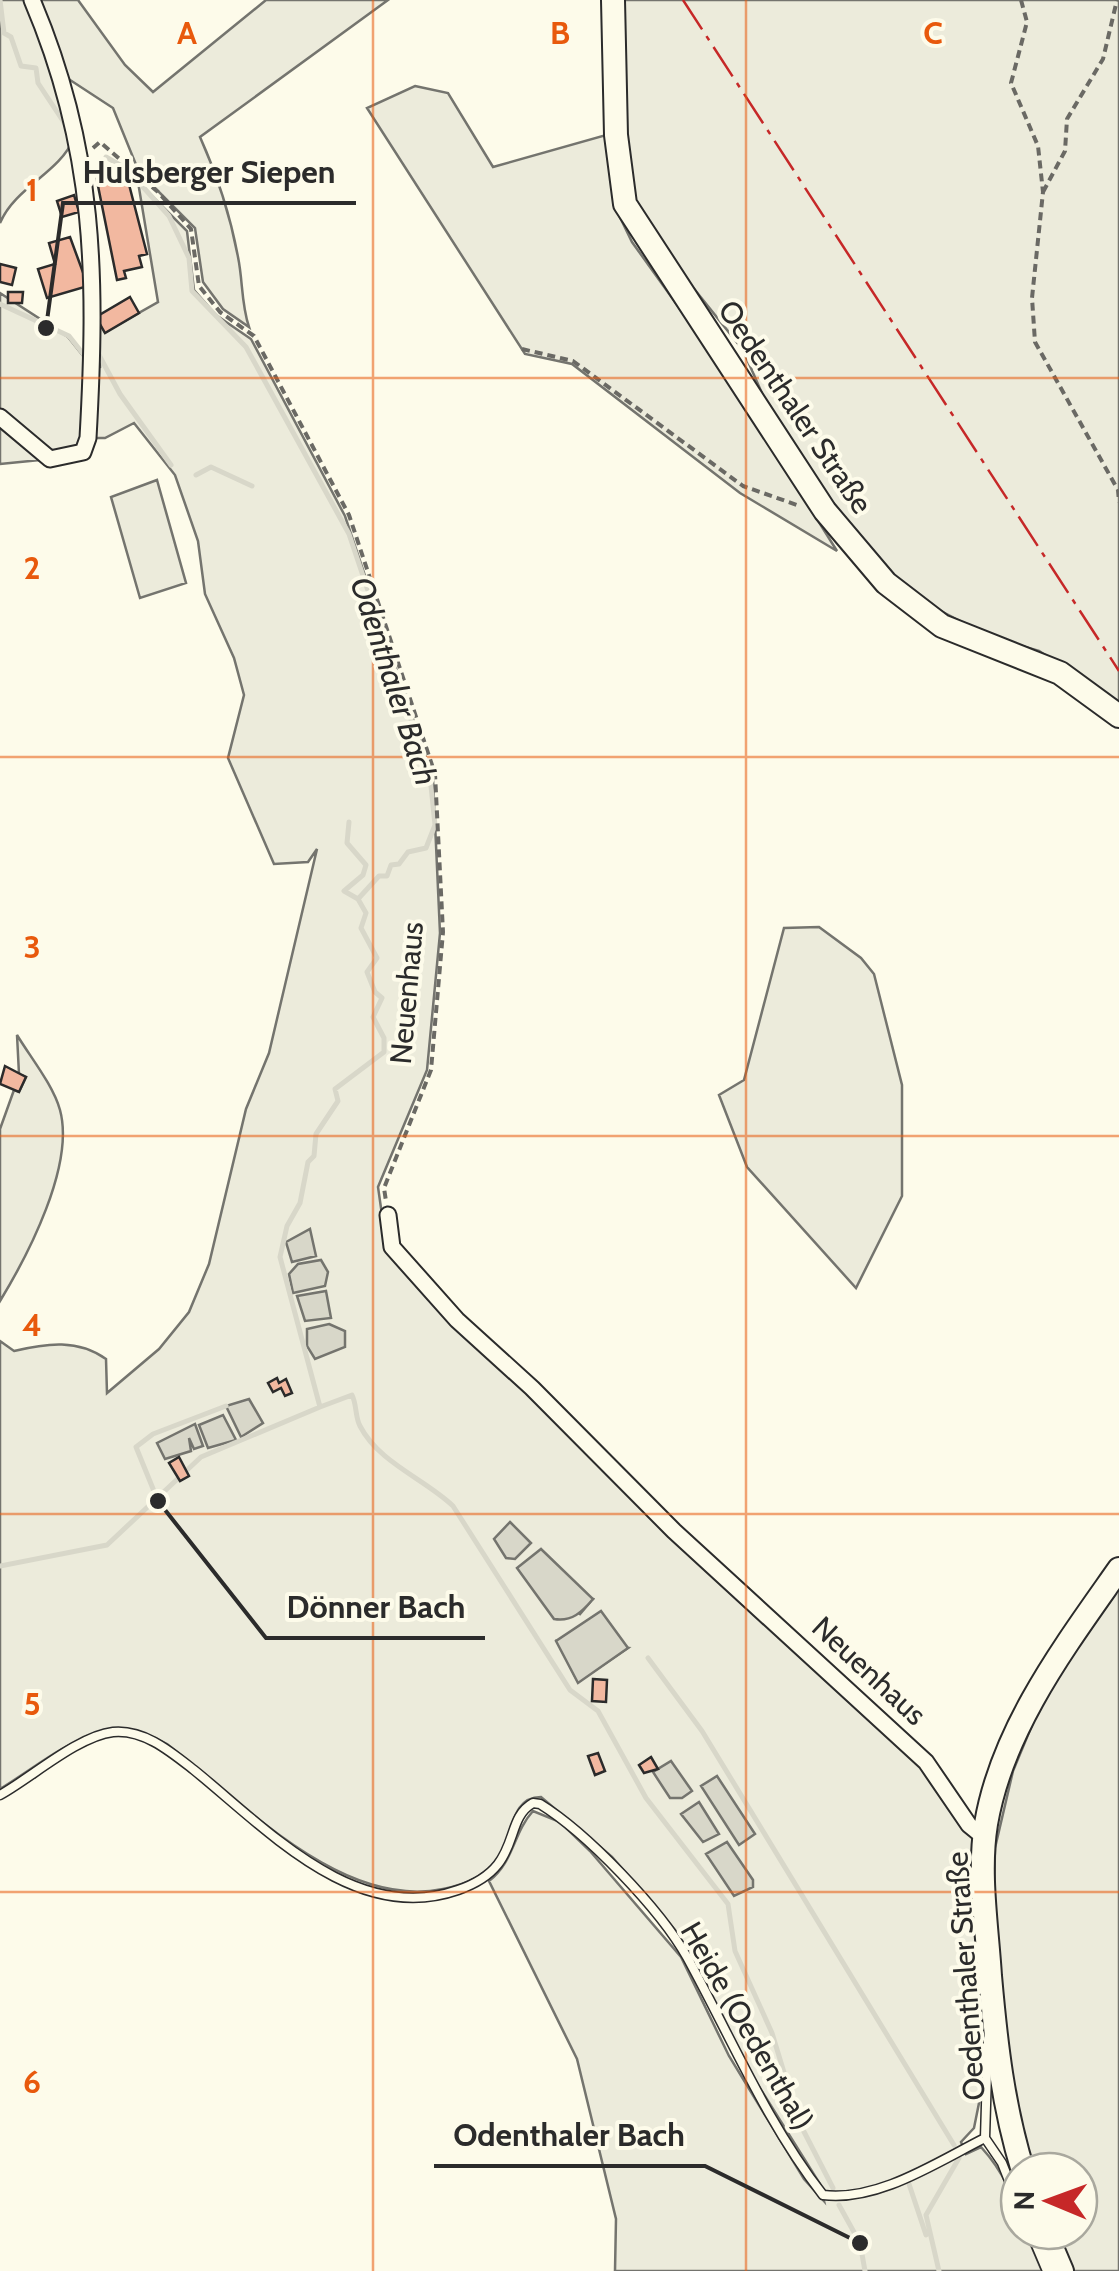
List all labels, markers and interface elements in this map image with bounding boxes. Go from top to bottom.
text: A [177,13,197,52]
text: B [550,13,570,52]
text: C [923,13,943,52]
callout: Hulsberger Siepen [63,141,356,203]
text: Hulsberger Siepen [83,152,335,191]
text: 1 [26,170,38,209]
street label: Oedenthaler Straße [710,293,881,520]
text: 2 [24,548,40,587]
water label: Odenthaler Bach [343,572,446,790]
street label: Neuenhaus [382,920,431,1066]
text: 3 [23,927,41,966]
text: 4 [22,1305,42,1344]
callout: Dönner Bach [266,1576,485,1638]
text: Dönner Bach [287,1587,465,1626]
street label: Neuenhaus [805,1608,934,1733]
text: 5 [23,1684,41,1723]
street label: Oedenthaler Straße [938,1850,993,2102]
street label: Heide (Oedenthal) [673,1915,822,2136]
text: 6 [23,2062,41,2101]
callout: Odenthaler Bach [434,2104,705,2166]
text: Odenthaler Bach [453,2115,685,2154]
north arrow [999,2151,1099,2251]
text: N [1007,2190,1041,2211]

